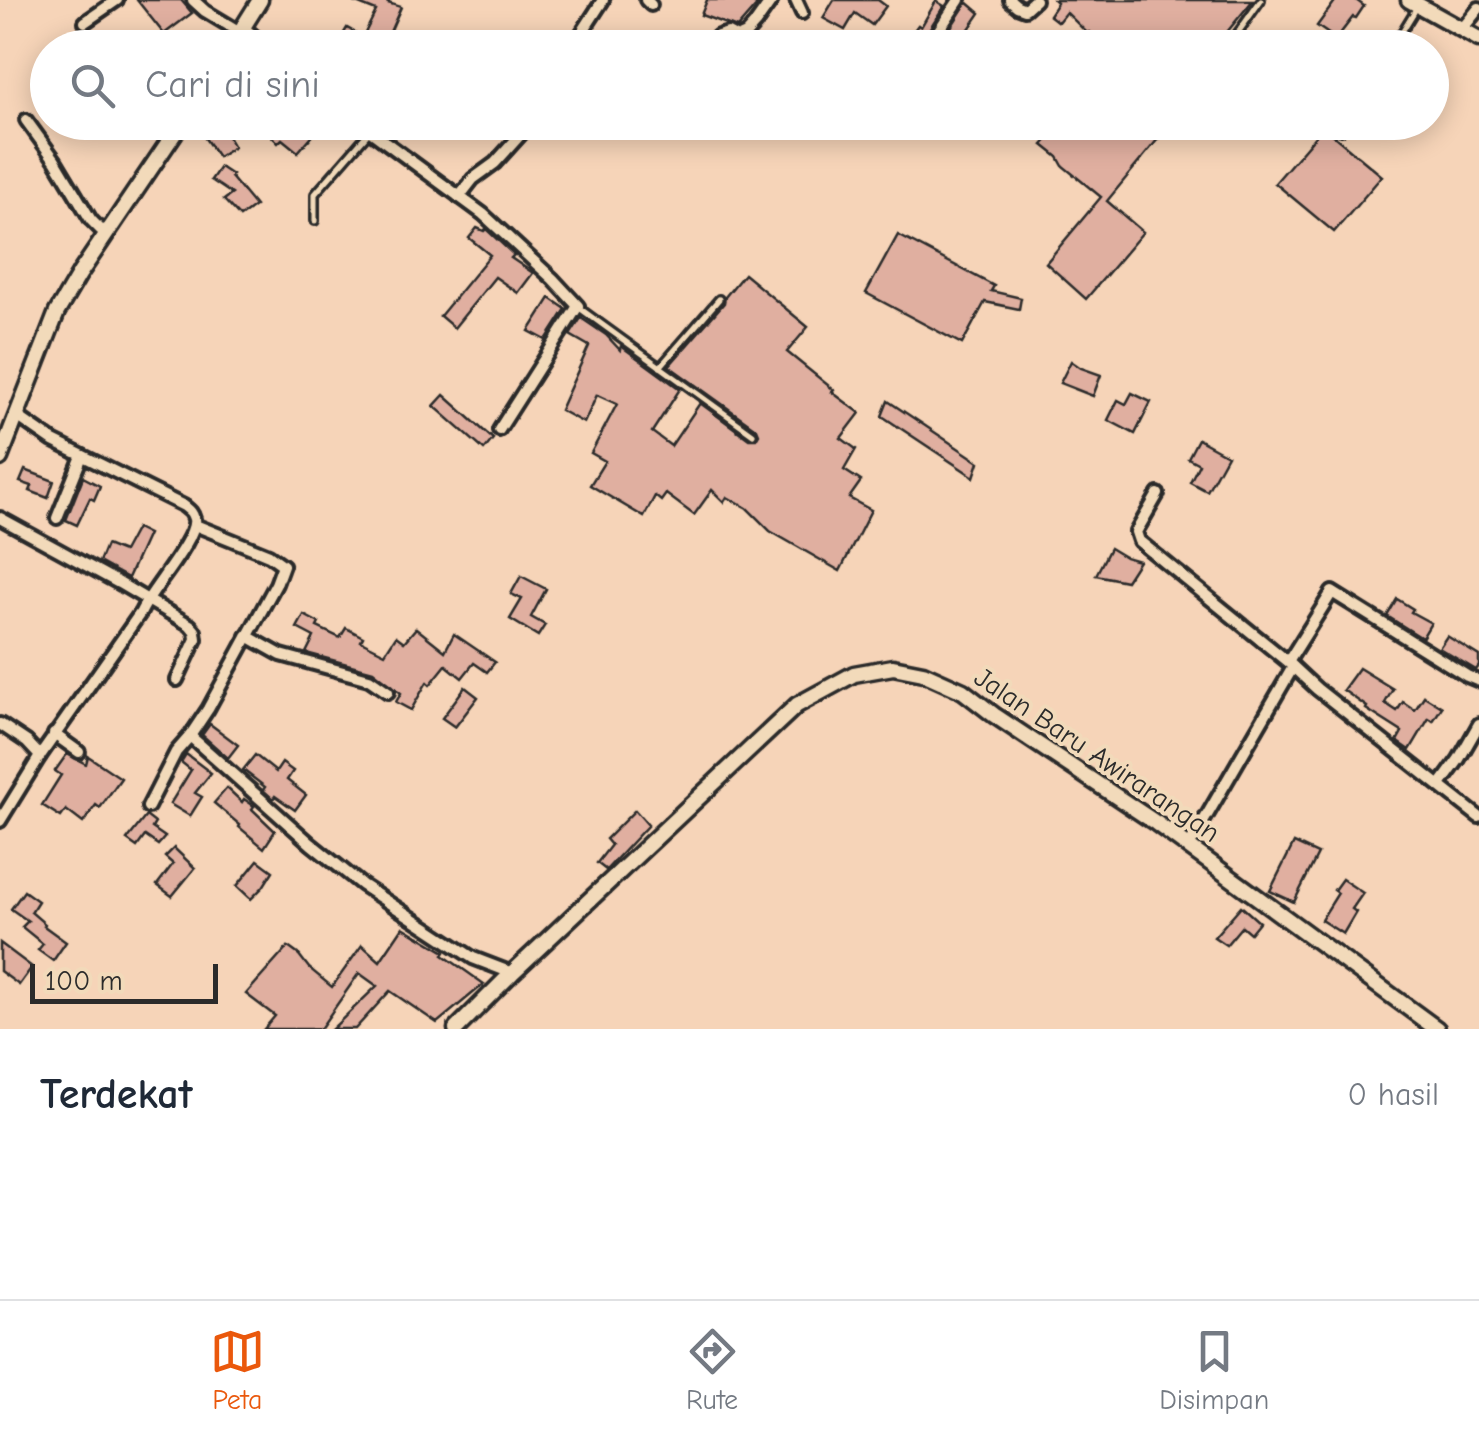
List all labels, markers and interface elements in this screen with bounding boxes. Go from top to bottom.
search box [30,30,1449,140]
icon: search [65,58,120,113]
text: Cari di sini [145,63,320,107]
street label: Jalan Baru Awirarangan [968,661,1226,849]
scale bar [30,959,218,1004]
text: 100 m [45,965,123,997]
text: Terdekat [40,1070,192,1119]
text: 0 hasil [1348,1076,1439,1113]
tab: Peta [210,1324,265,1416]
tab: Rute [685,1324,740,1416]
tab: Disimpan [1159,1324,1269,1416]

